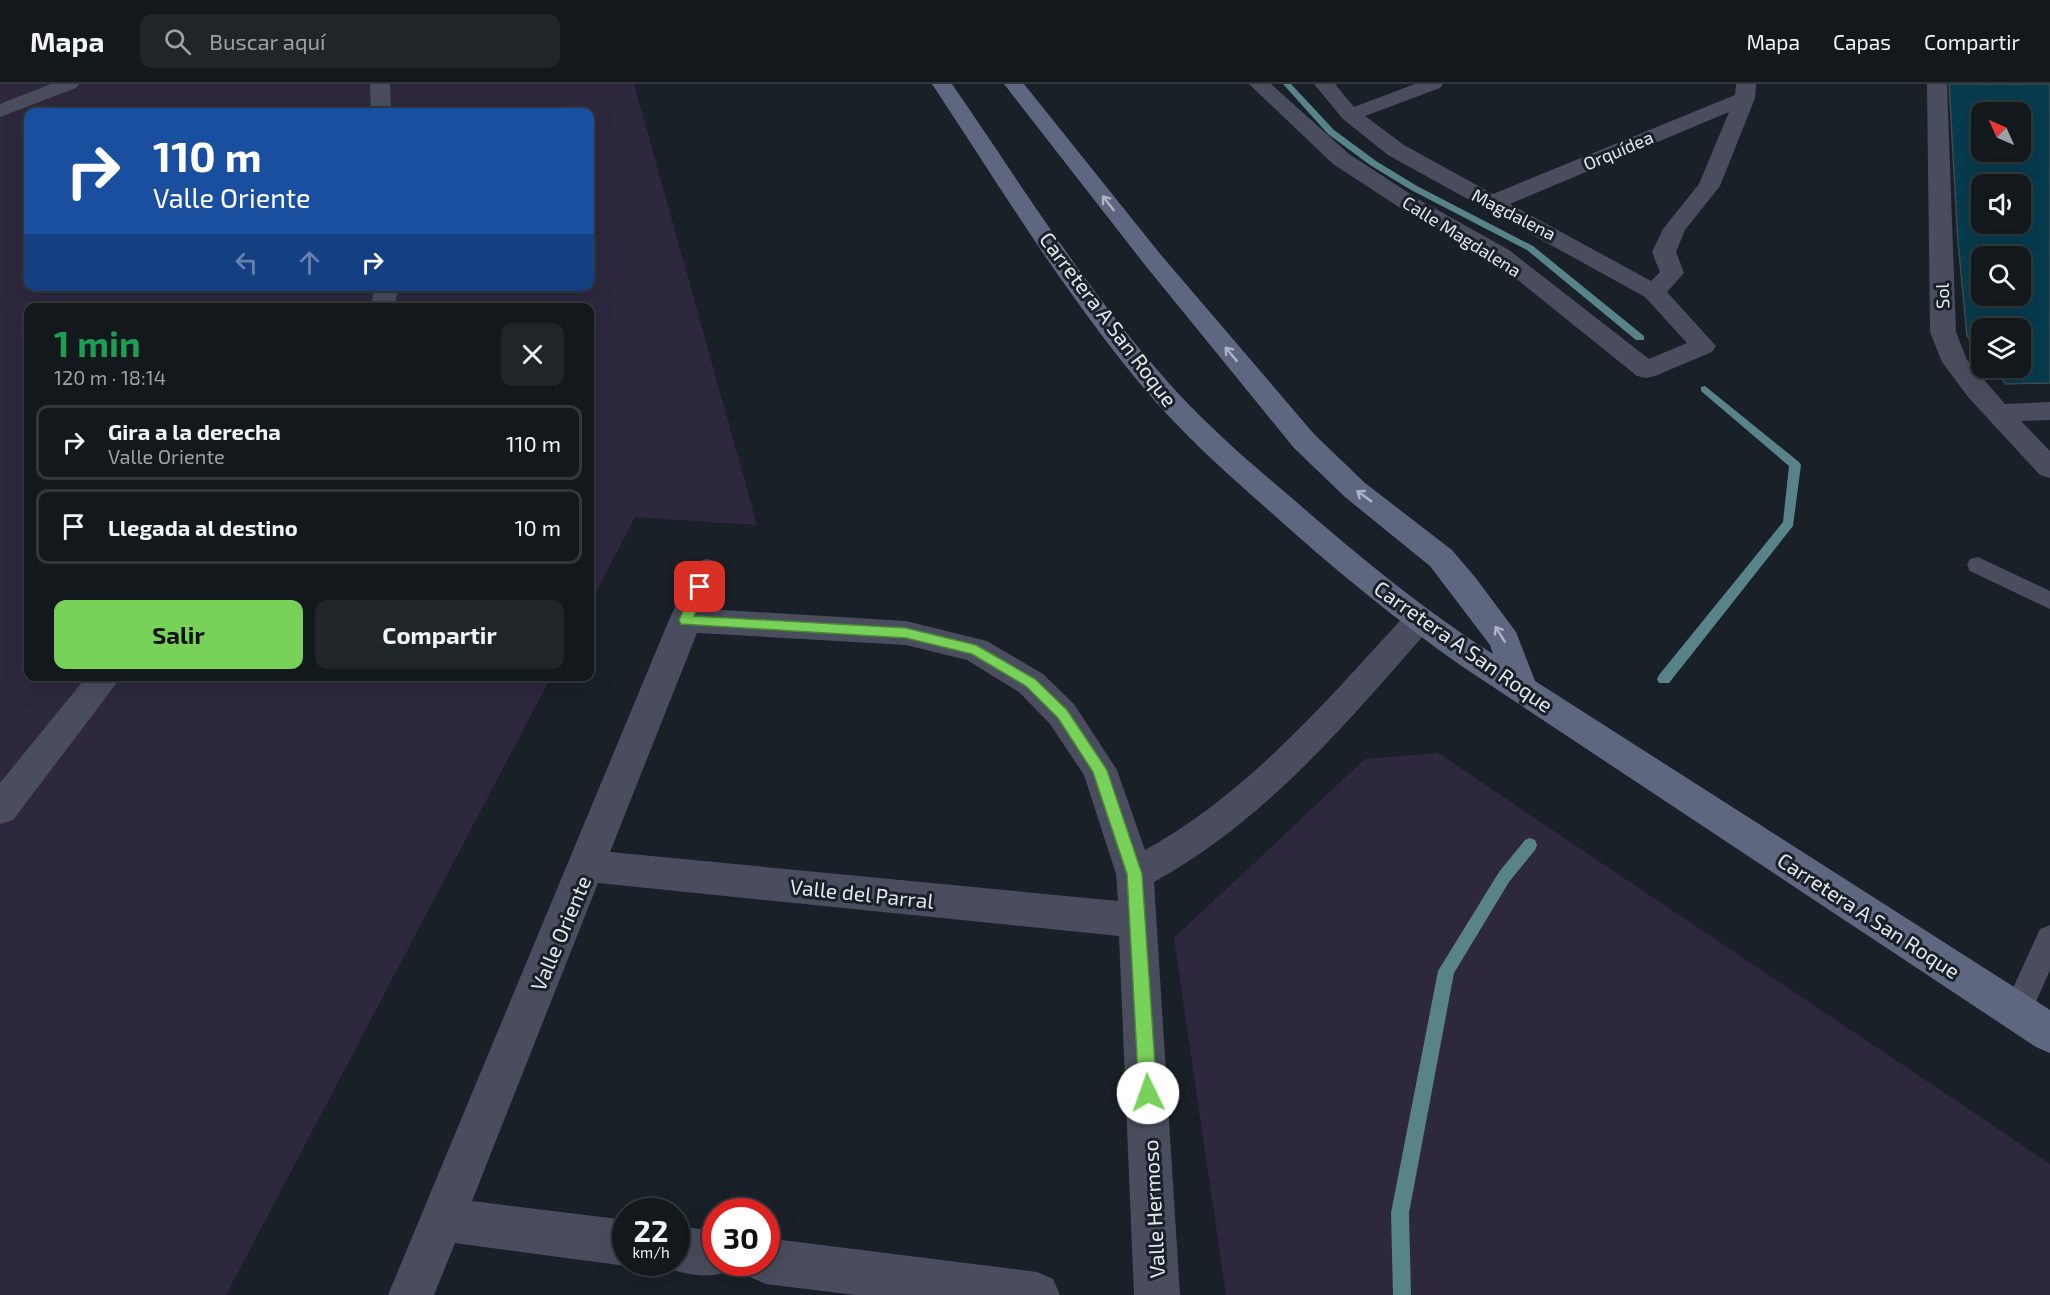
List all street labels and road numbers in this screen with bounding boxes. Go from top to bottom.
street label: Orquídea [1580,125,1656,175]
street label: Magdalena [1468,183,1560,245]
street label: Calle Magdalena [1399,191,1525,281]
street label: Carretera A San Roque [1035,227,1183,411]
street label: Sol [1931,282,1953,309]
street label: Carretera A San Roque [1370,575,1558,717]
street label: Carretera A San Roque [1773,847,1965,983]
street label: Valle Oriente [525,872,595,994]
street label: Valle del Parral [789,873,936,913]
street label: Valle Hermoso [1137,1139,1169,1279]

